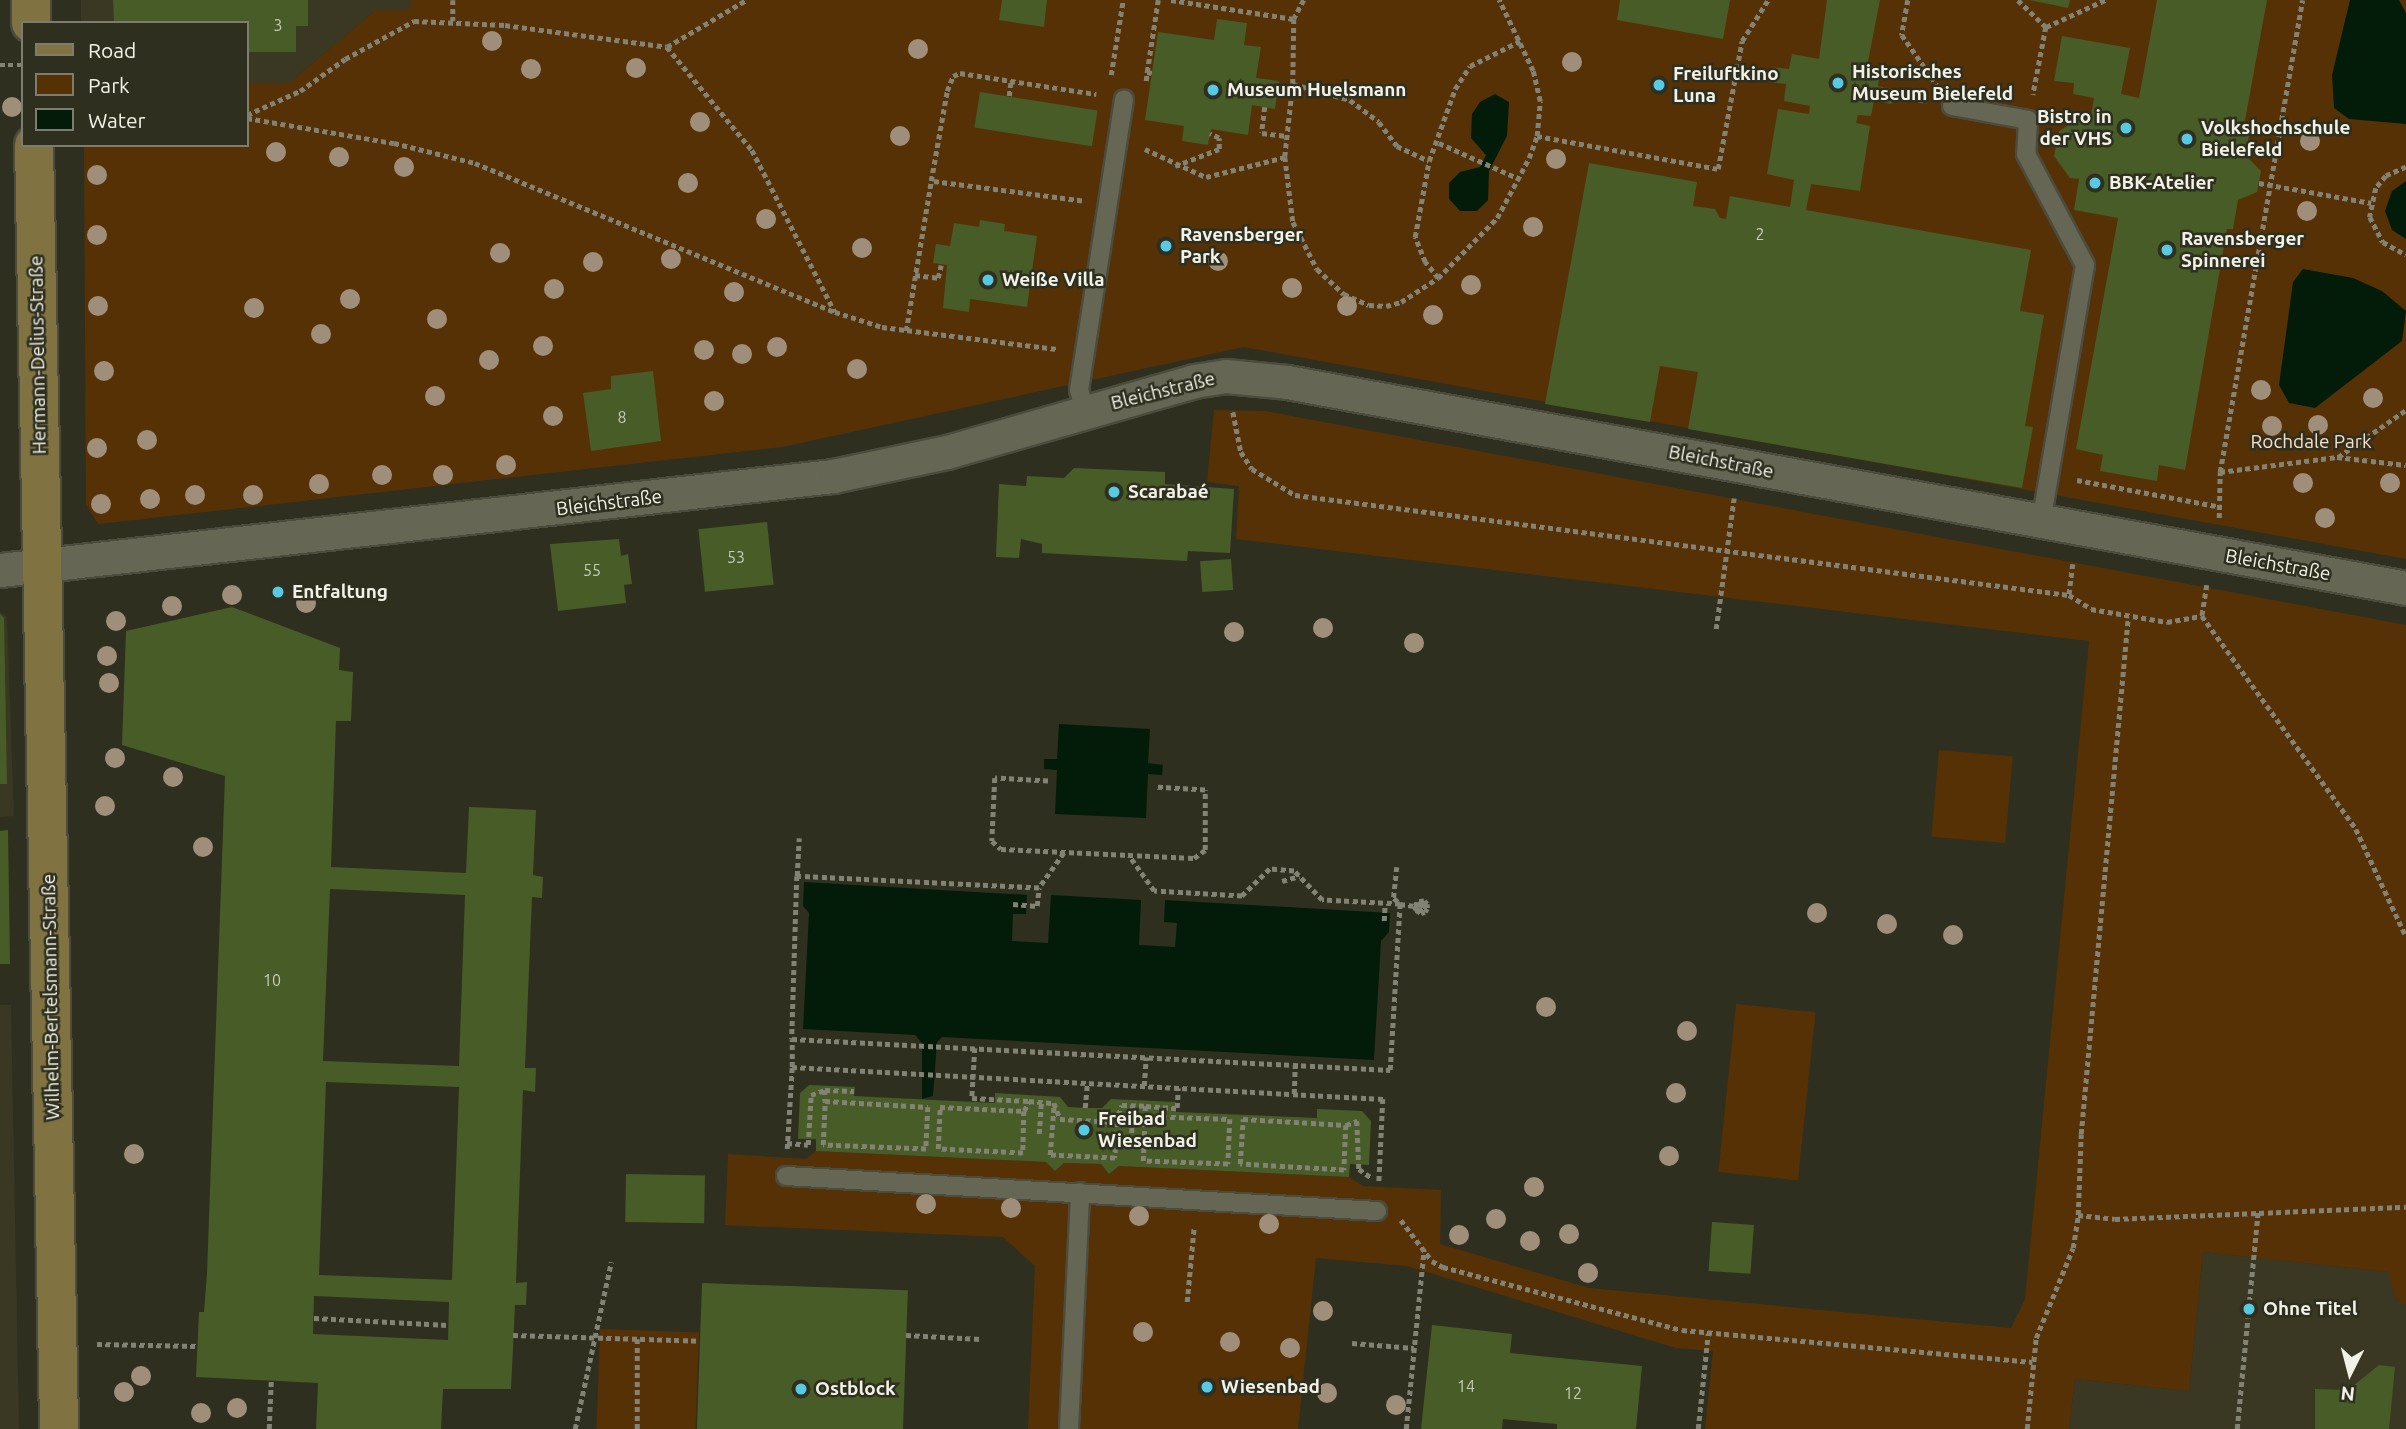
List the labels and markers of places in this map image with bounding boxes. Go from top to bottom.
place label: Historisches Museum Bielefeld [1852,61,2013,105]
place label: Freiluftkino Luna [1673,63,1779,107]
marker: Historisches Museum Bielefeld [1830,75,1846,91]
marker: Freiluftkino Luna [1651,77,1667,93]
place label: Museum Huelsmann [1227,79,1406,101]
marker: Museum Huelsmann [1205,82,1221,98]
place label: Bistro in der VHS [2037,106,2112,150]
place label: Volkshochschule Bielefeld [2201,117,2350,161]
marker: Bistro in der VHS [2118,120,2134,136]
marker: Volkshochschule Bielefeld [2179,131,2195,147]
place label: BBK-Atelier [2109,172,2214,194]
marker: BBK-Atelier [2087,175,2103,191]
place label: Ravensberger Park [1180,224,1303,268]
place label: Ravensberger Spinnerei [2181,228,2304,272]
marker: Ravensberger Park [1158,238,1174,254]
marker: Ravensberger Spinnerei [2159,242,2175,258]
place label: Weiße Villa [1002,269,1105,291]
marker: Weiße Villa [980,272,996,288]
place label: Scarabaé [1128,481,1209,503]
marker: Scarabaé [1106,484,1122,500]
place label: Entfaltung [292,581,388,603]
marker: Entfaltung [270,584,286,600]
place label: Freibad Wiesenbad [1098,1108,1197,1152]
marker: Freibad Wiesenbad [1076,1122,1092,1138]
place label: Ohne Titel [2263,1298,2357,1320]
marker: Ohne Titel [2241,1301,2257,1317]
place label: Wiesenbad [1221,1376,1320,1398]
place label: Ostblock [815,1378,896,1400]
marker: Wiesenbad [1199,1379,1215,1395]
marker: Ostblock [793,1381,809,1397]

